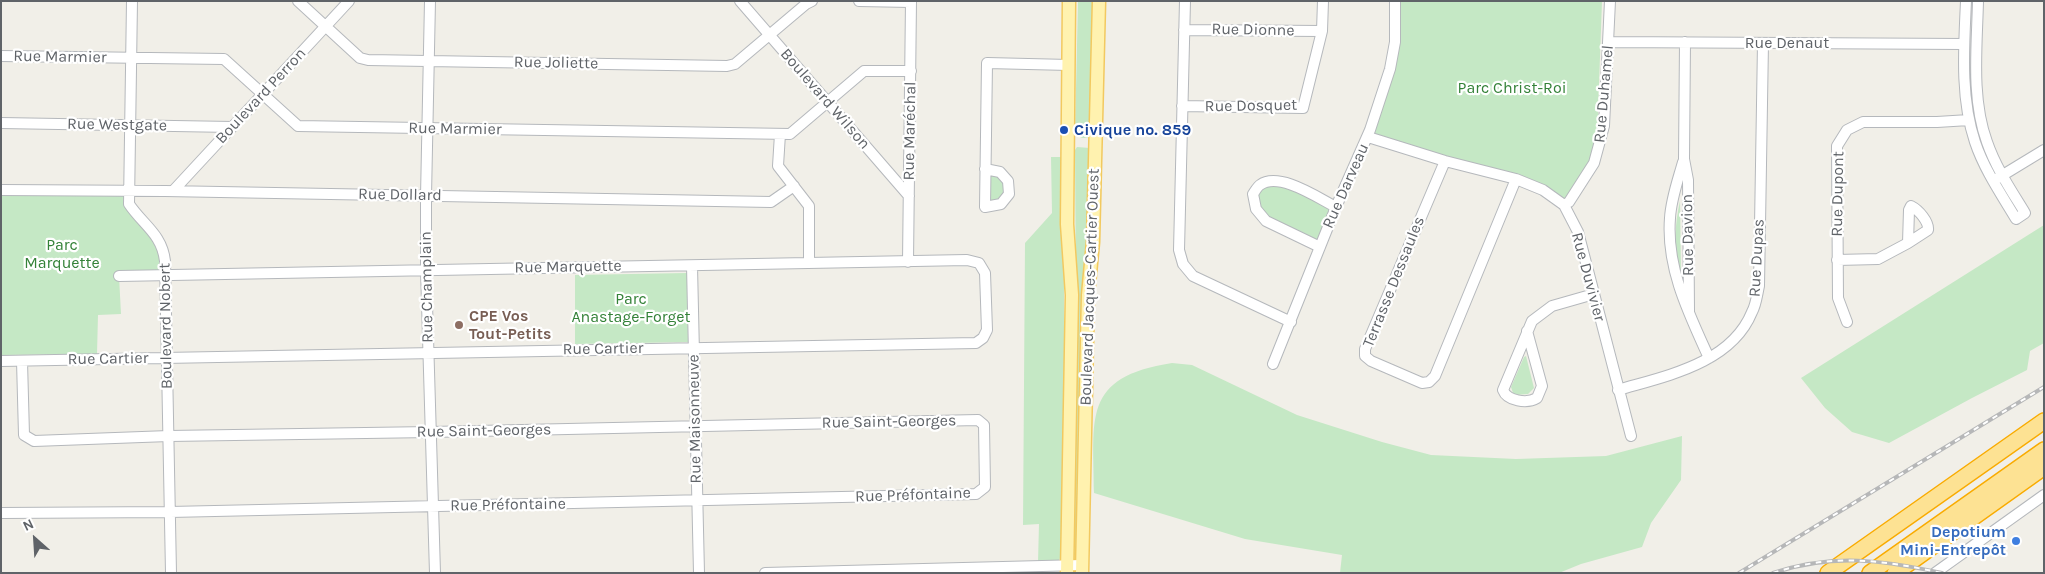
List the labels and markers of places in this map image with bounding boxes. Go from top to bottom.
place label: Civique no. 859 [1074,120,1191,140]
marker: Civique no. 859 [1058,124,1070,136]
place label: CPE Vos Tout-Petits [469,306,552,344]
marker: CPE Vos Tout-Petits [453,319,465,331]
place label: Depotium Mini-Entrepôt [1900,522,2006,560]
marker: Depotium Mini-Entrepôt [2010,535,2022,547]

